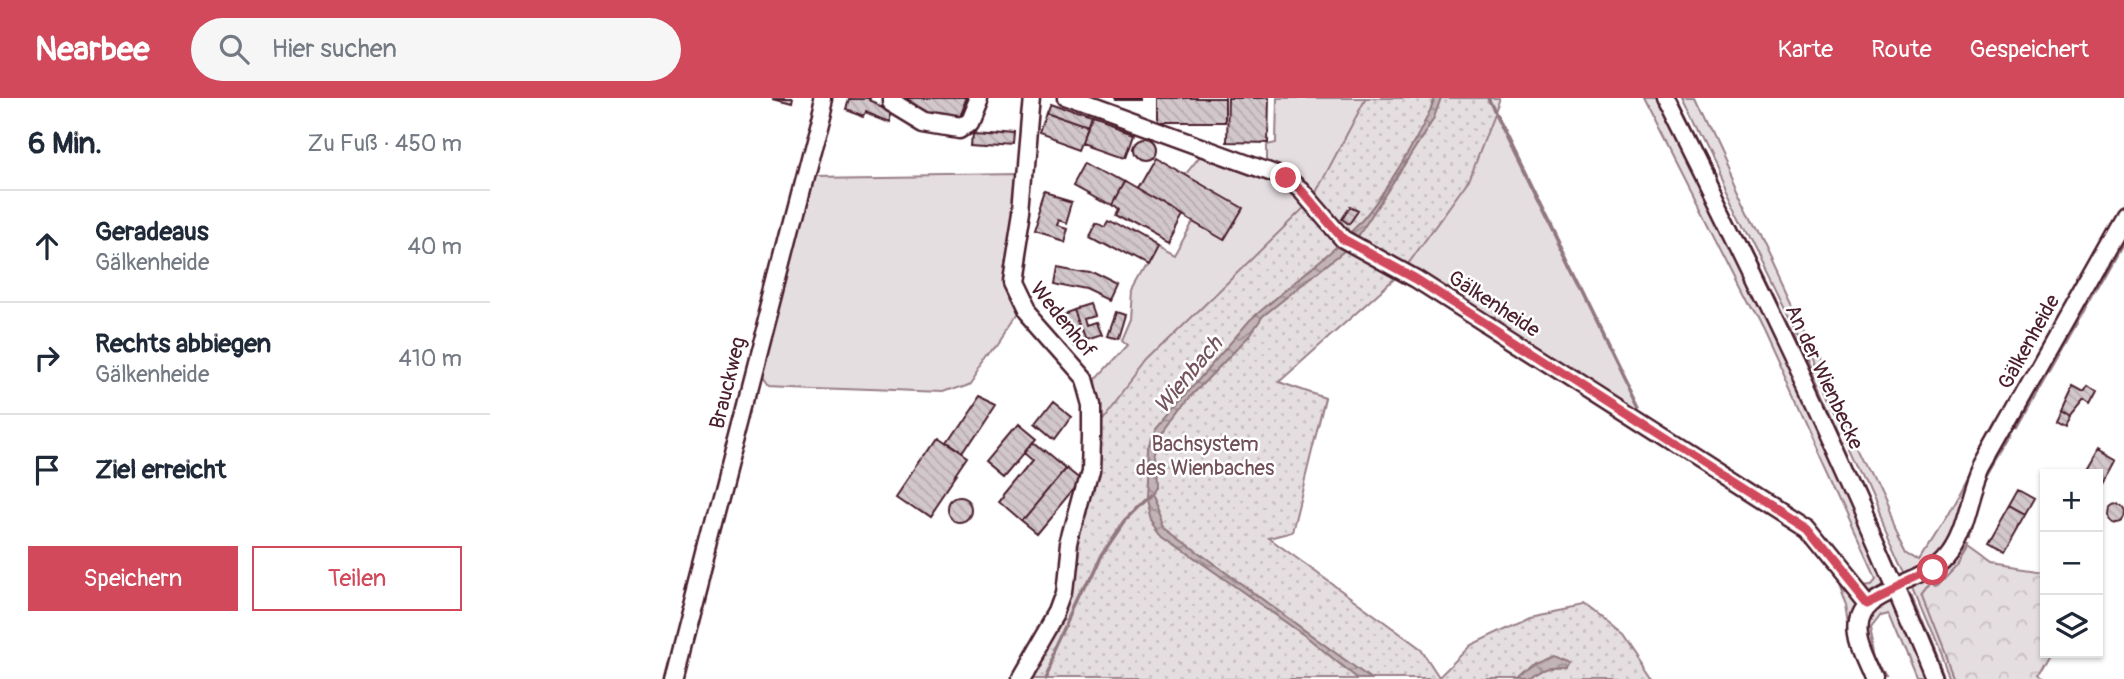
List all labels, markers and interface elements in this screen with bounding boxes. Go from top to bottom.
search box [191,18,681,81]
text: Nearbee [35,29,149,70]
icon: search [215,30,253,68]
text: Hier suchen [271,33,397,65]
text: Karte [1777,35,1833,64]
text: Route [1871,35,1932,64]
text: Gespeichert [1970,35,2089,64]
text: 6 Min. [28,125,102,162]
text: Zu Fuß · 450 m [307,129,462,158]
route end [1270,162,1301,193]
text: Geradeaus [95,216,209,248]
icon: ahead [28,227,66,265]
text: 40 m [408,232,462,261]
text: Gälkenheide [95,248,209,277]
street label: Gälkenheide [1443,264,1546,344]
street label: Wedenhof [1024,276,1102,364]
street label: Gälkenheide [1992,289,2066,394]
street label: An der Wienbecke [1779,300,1870,454]
text: Rechts abbiegen [95,328,271,360]
water label: Wienbach [1147,329,1229,420]
street label: Brauckweg [704,334,752,432]
icon: right [28,339,66,377]
text: 410 m [399,344,462,373]
text: Gälkenheide [95,360,209,389]
park label: Bachsystem des Wienbaches [1136,431,1275,482]
icon: arrive [28,451,66,489]
text: Ziel erreicht [95,454,226,486]
map controls [2040,469,2103,658]
button: + [2040,469,2103,532]
button: − [2040,532,2103,595]
button: Speichern [28,546,238,611]
button: Teilen [252,546,462,611]
route start [1917,554,1948,585]
button: layers [2040,595,2103,658]

